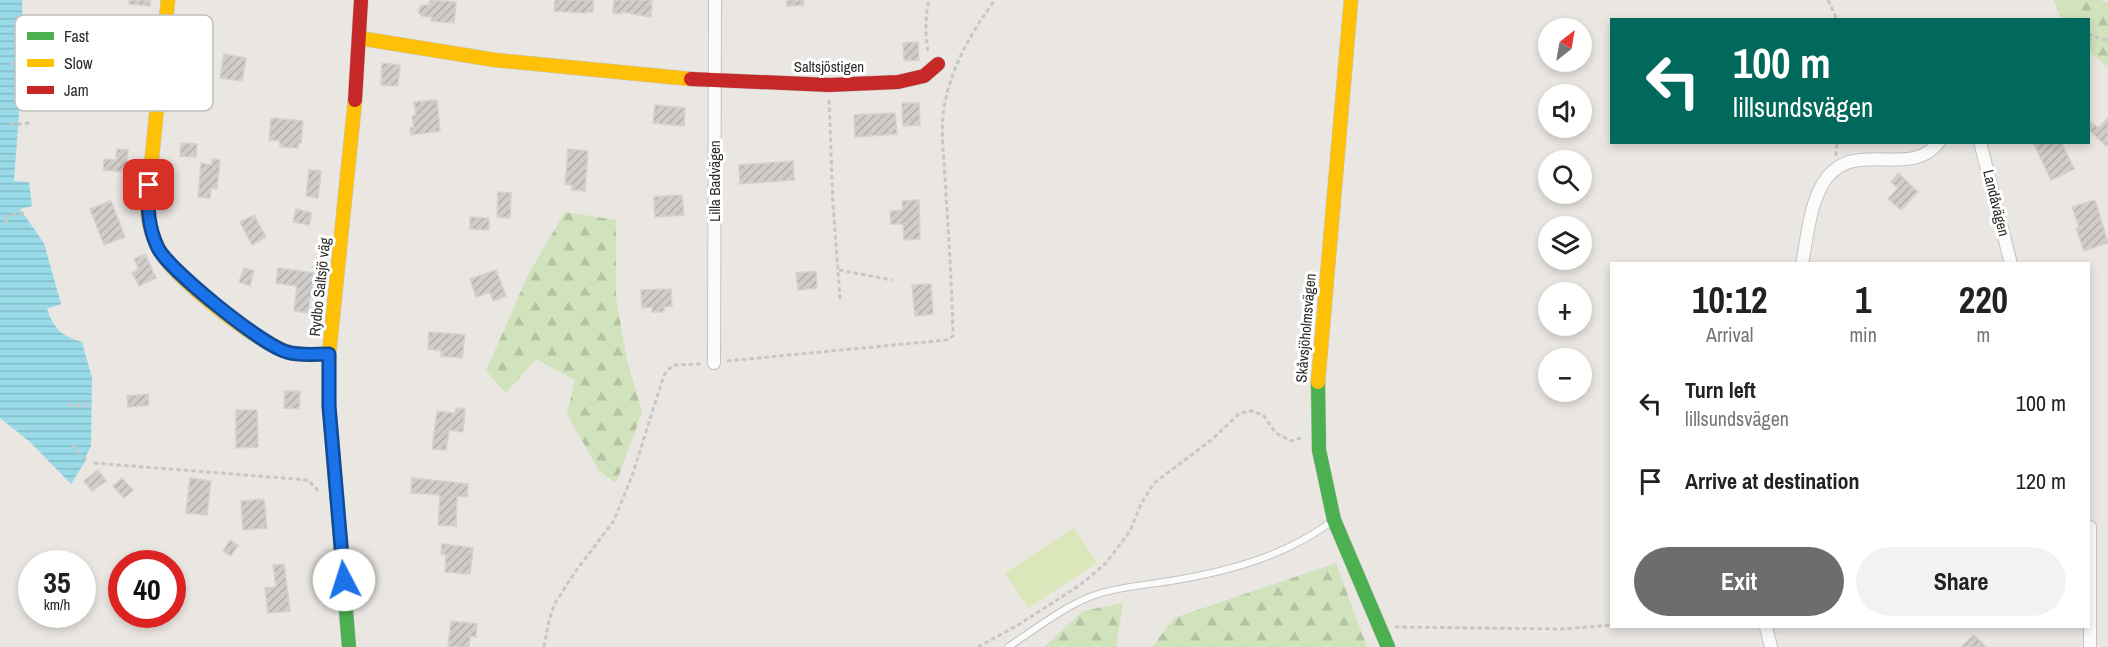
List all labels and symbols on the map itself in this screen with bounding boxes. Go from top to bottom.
legend [15,15,213,111]
north arrow [1538,18,1592,72]
text: Fast [64,25,89,47]
text: Slow [64,52,93,74]
street label: Saltsjöstigen [794,56,864,77]
text: Jam [64,79,89,101]
street label: Lilla Badvägen [704,140,725,222]
pin [123,159,174,210]
street label: Landåvägen [1978,167,2015,238]
street label: Rydbo Saltsjö väg [304,236,335,337]
street label: Skåvsjöholmsvägen [1290,273,1321,383]
position arrow [312,548,376,612]
speed limit sign: 40 [108,550,186,628]

